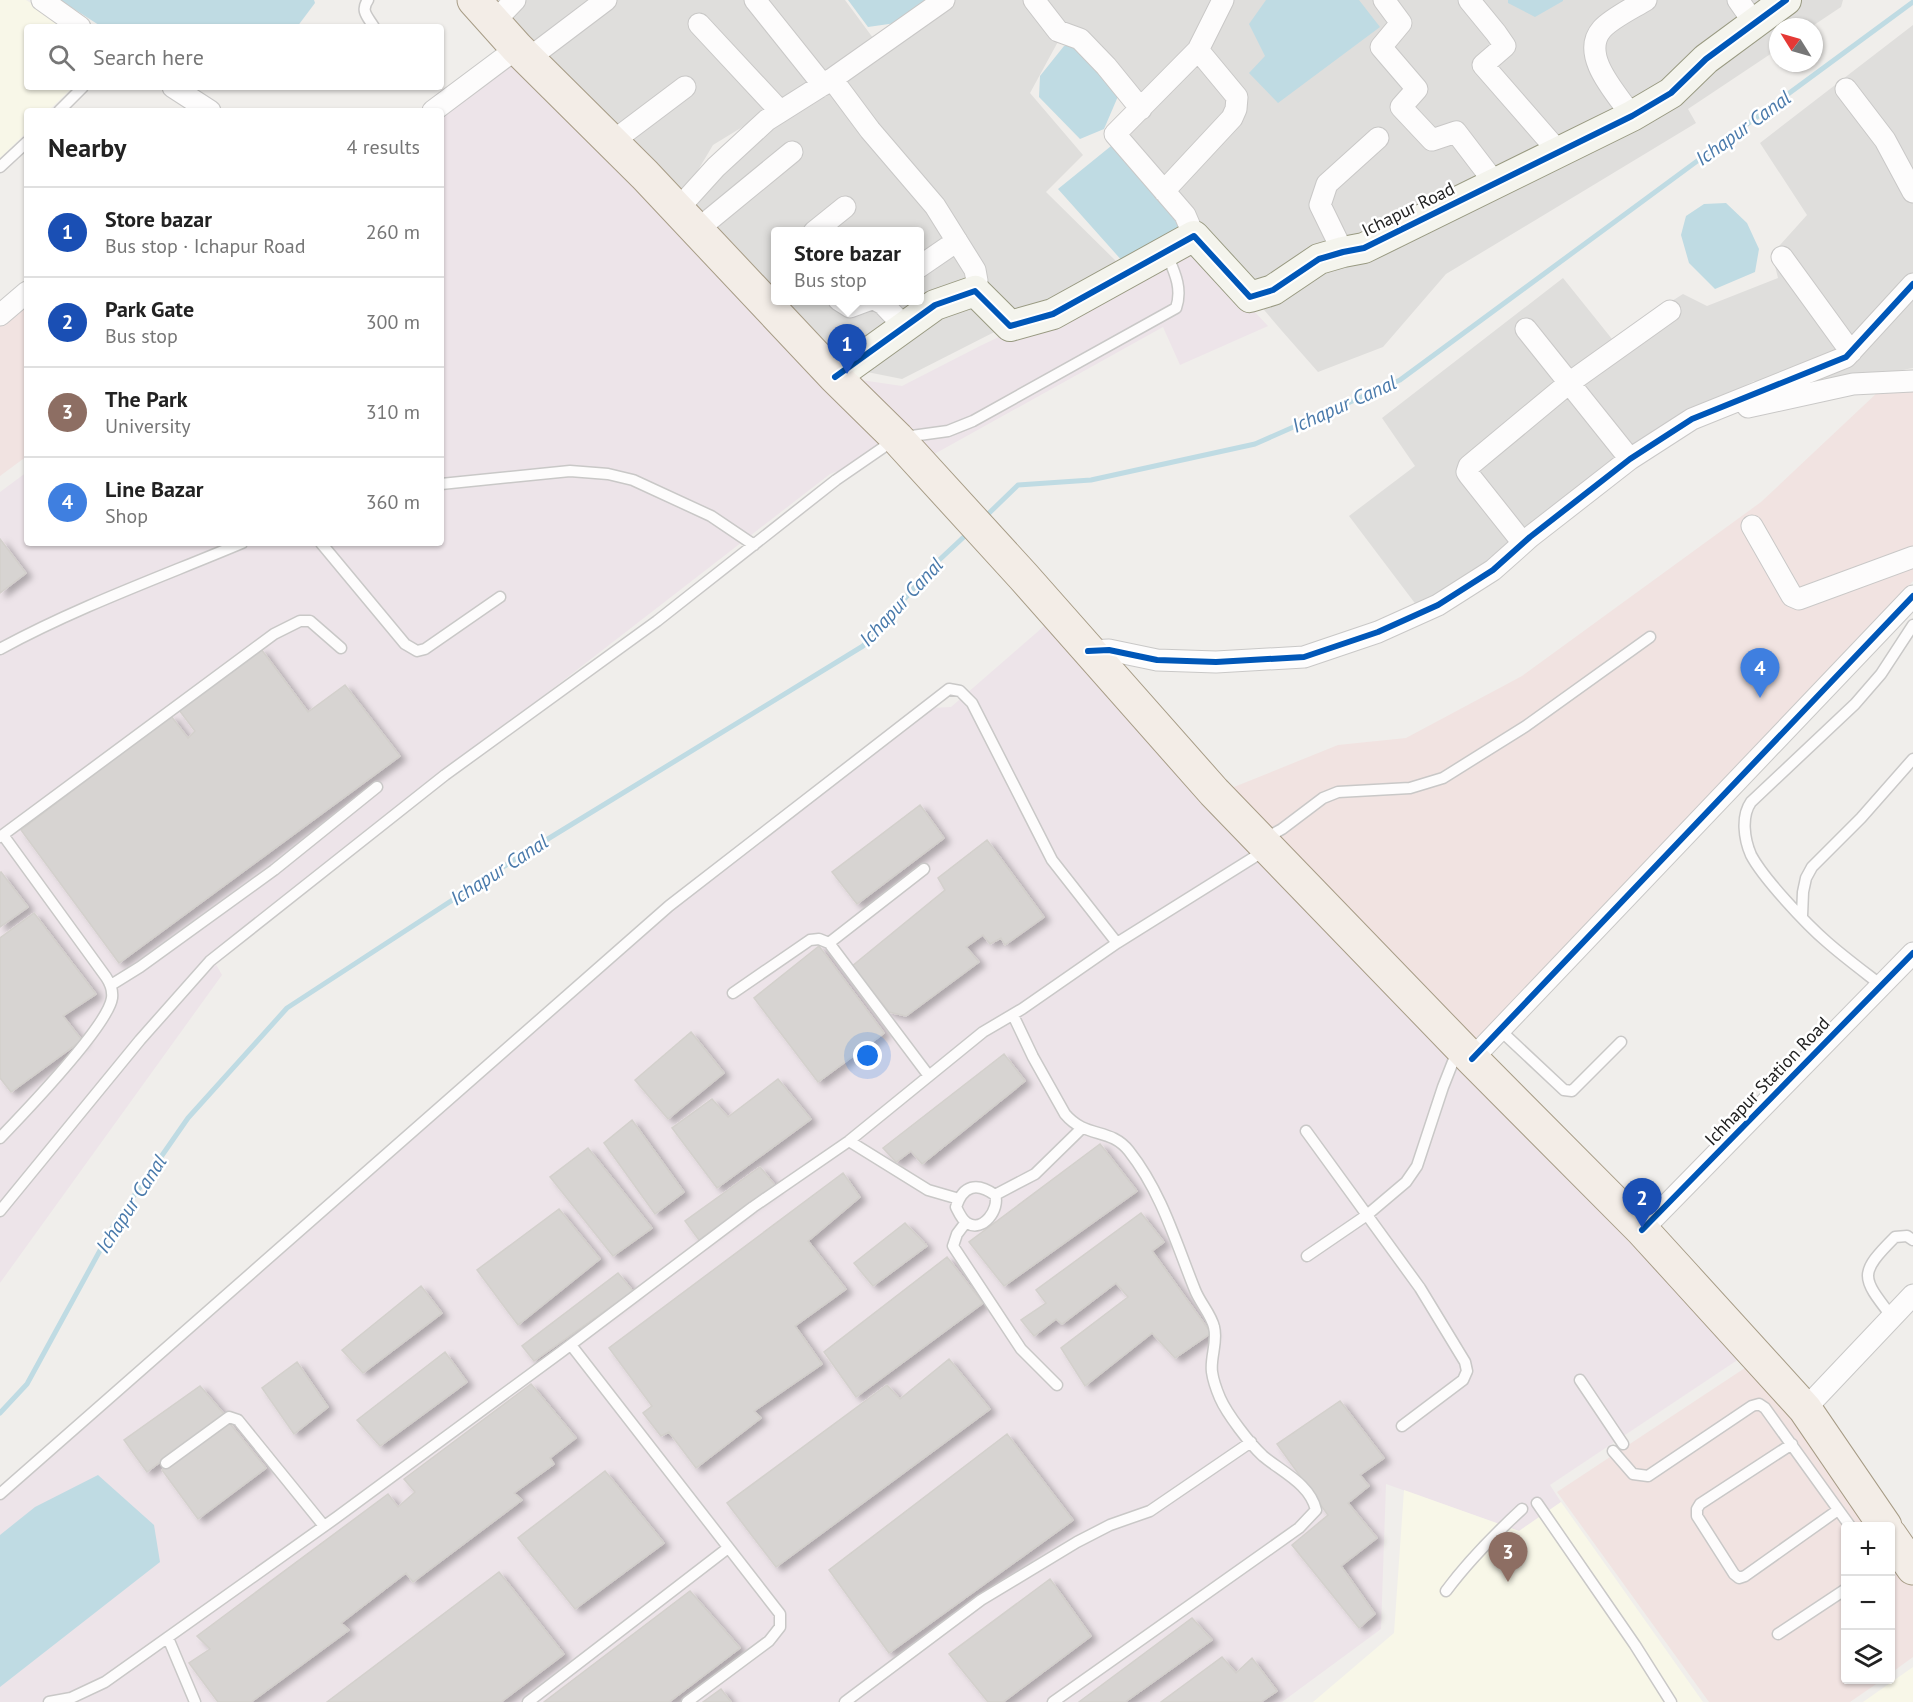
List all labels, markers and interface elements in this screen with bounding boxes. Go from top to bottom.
north arrow [1769,18,1823,72]
search box [24,24,444,90]
icon: search [45,41,78,74]
text: Search here [93,43,204,71]
water label: Ichapur Canal [1690,84,1796,171]
text: Nearby [48,131,126,164]
text: 4 results [347,134,420,160]
street label: Ichapur Road [1358,177,1458,241]
text: Store bazar [105,205,212,233]
text: 1 [62,219,73,245]
text: 260 m [366,219,420,245]
popup [771,227,924,305]
text: Bus stop · Ichapur Road [105,233,306,259]
text: Store bazar [794,239,901,267]
text: Bus stop [794,267,867,293]
text: Park Gate [105,295,194,323]
text: 2 [62,309,73,335]
text: 300 m [366,309,420,335]
text: Bus stop [105,323,178,349]
pin: 1 [828,324,866,374]
water label: Ichapur Canal [1288,369,1401,439]
text: The Park [105,385,188,413]
text: 3 [62,399,73,425]
text: 310 m [366,399,420,425]
text: University [105,413,191,439]
text: Line Bazar [105,475,204,503]
text: 4 [62,489,73,515]
text: 360 m [366,489,420,515]
text: Shop [105,503,148,529]
water label: Ichapur Canal [853,552,949,652]
pin: 4 [1740,648,1780,698]
water label: Ichapur Canal [445,828,554,911]
street label: Ichhapur Station Road [1700,1012,1834,1150]
your location [853,1041,882,1070]
water label: Ichapur Canal [90,1149,173,1258]
pin: 2 [1622,1178,1662,1228]
map controls [1841,1522,1895,1684]
button: + [1841,1522,1895,1576]
pin: 3 [1488,1532,1528,1582]
button: − [1841,1576,1895,1630]
button: layers [1841,1630,1895,1684]

